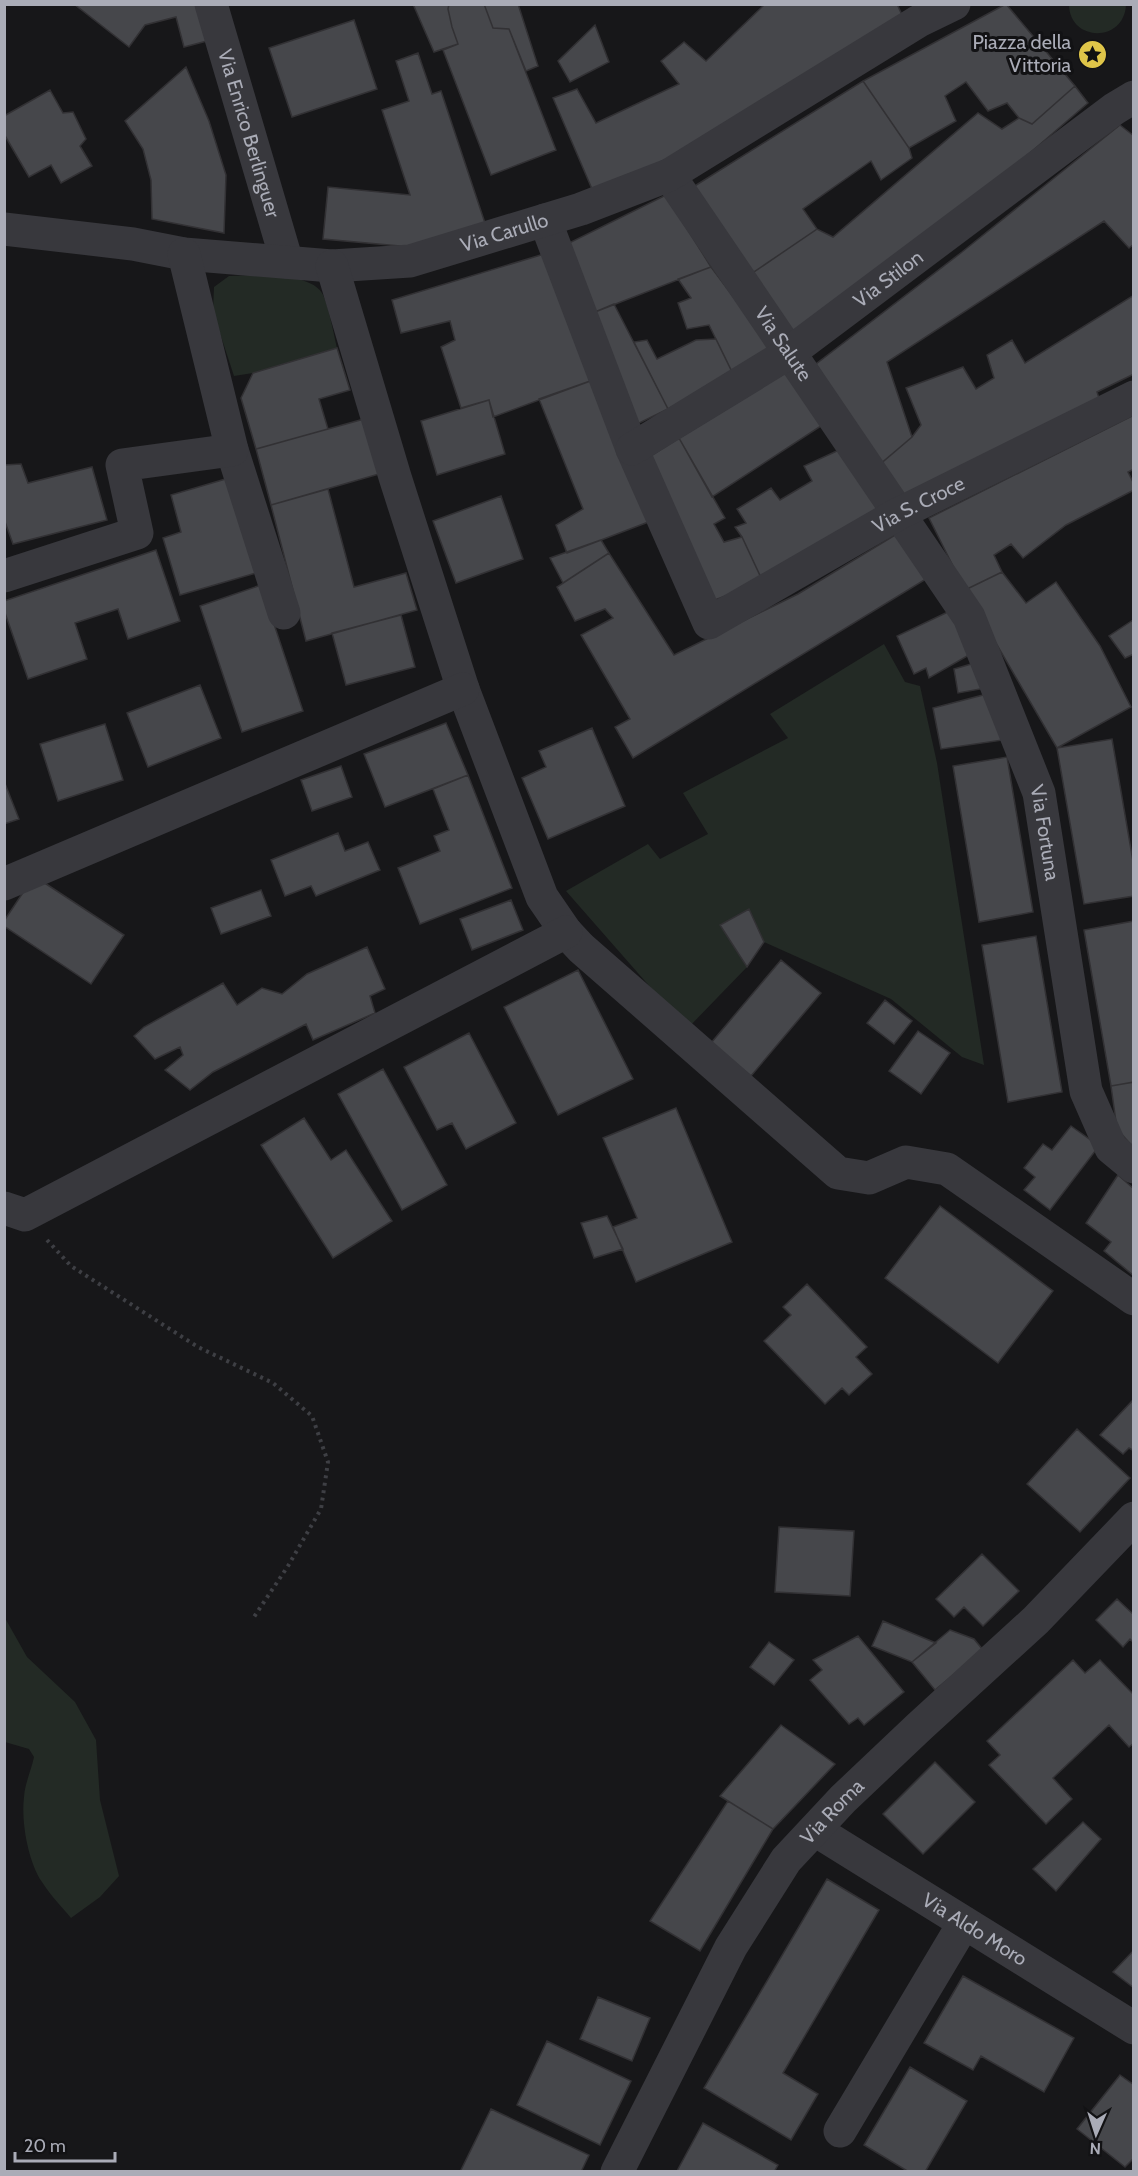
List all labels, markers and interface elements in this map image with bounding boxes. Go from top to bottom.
place label: Piazza della Vittoria [973,30,1071,77]
place icon: Piazza della Vittoria [1076,38,1108,70]
street label: Via Enrico Berlinguer [213,47,285,221]
street label: Via Carullo [457,208,551,257]
street label: Via Stilon [849,245,928,312]
street label: Via Salute [750,302,817,386]
street label: Via S. Croce [868,471,968,538]
street label: Via Fortuna [1025,781,1065,883]
street label: Via Roma [795,1774,869,1849]
street label: Via Aldo Moro [918,1888,1032,1971]
north arrow [1066,2104,1126,2164]
scale bar [15,2125,116,2163]
text: 20 m [24,2135,66,2157]
text: N [1089,2139,1101,2158]

